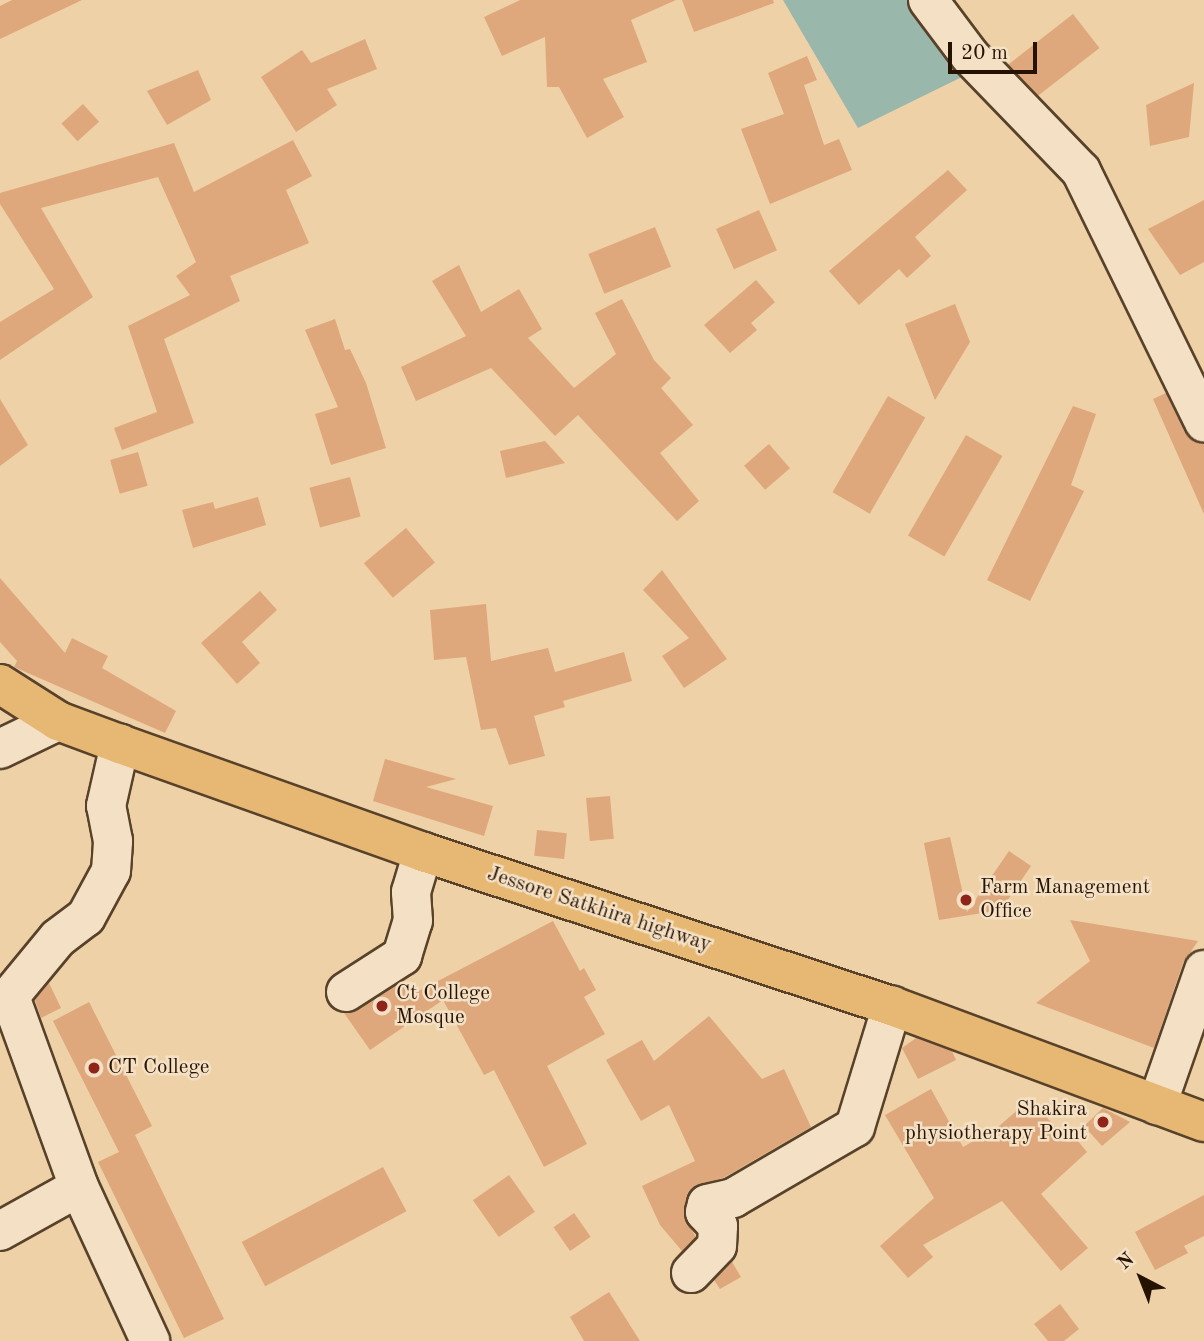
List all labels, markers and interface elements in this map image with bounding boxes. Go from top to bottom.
scale bar [952,28,1041,72]
text: 20 m [961,43,1008,64]
street label: Jessore Satkhira highway [484,862,714,958]
place label: Farm Management Office [980,875,1150,925]
marker: Farm Management Office [958,892,974,908]
place label: Ct College Mosque [396,981,490,1031]
marker: Ct College Mosque [374,998,390,1014]
place label: CT College [108,1055,209,1081]
marker: CT College [86,1060,102,1076]
place label: Shakira physiotherapy Point [905,1097,1087,1147]
marker: Shakira physiotherapy Point [1093,1112,1113,1132]
north arrow [1106,1243,1176,1313]
text: N [1115,1250,1138,1274]

